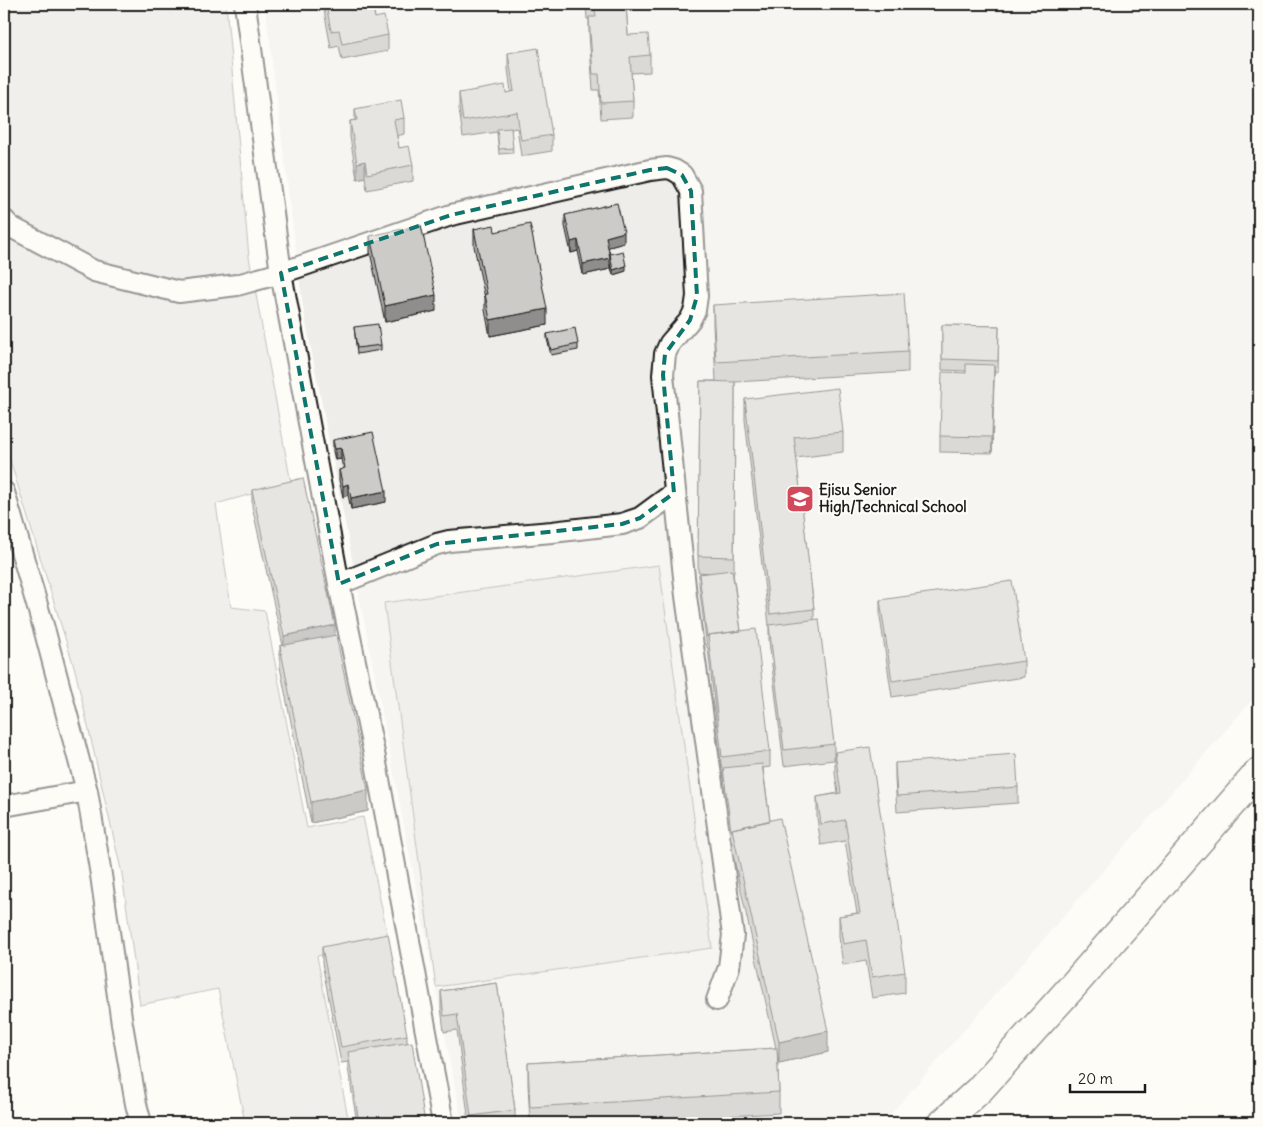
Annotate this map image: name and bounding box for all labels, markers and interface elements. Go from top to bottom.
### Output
place label: Ejisu Senior High/Technical School [819,480,967,517]
school or university icon: Ejisu Senior High/Technical School [785,484,815,514]
scale bar [1070,1062,1146,1094]
text: 20 m [1078,1069,1113,1088]

